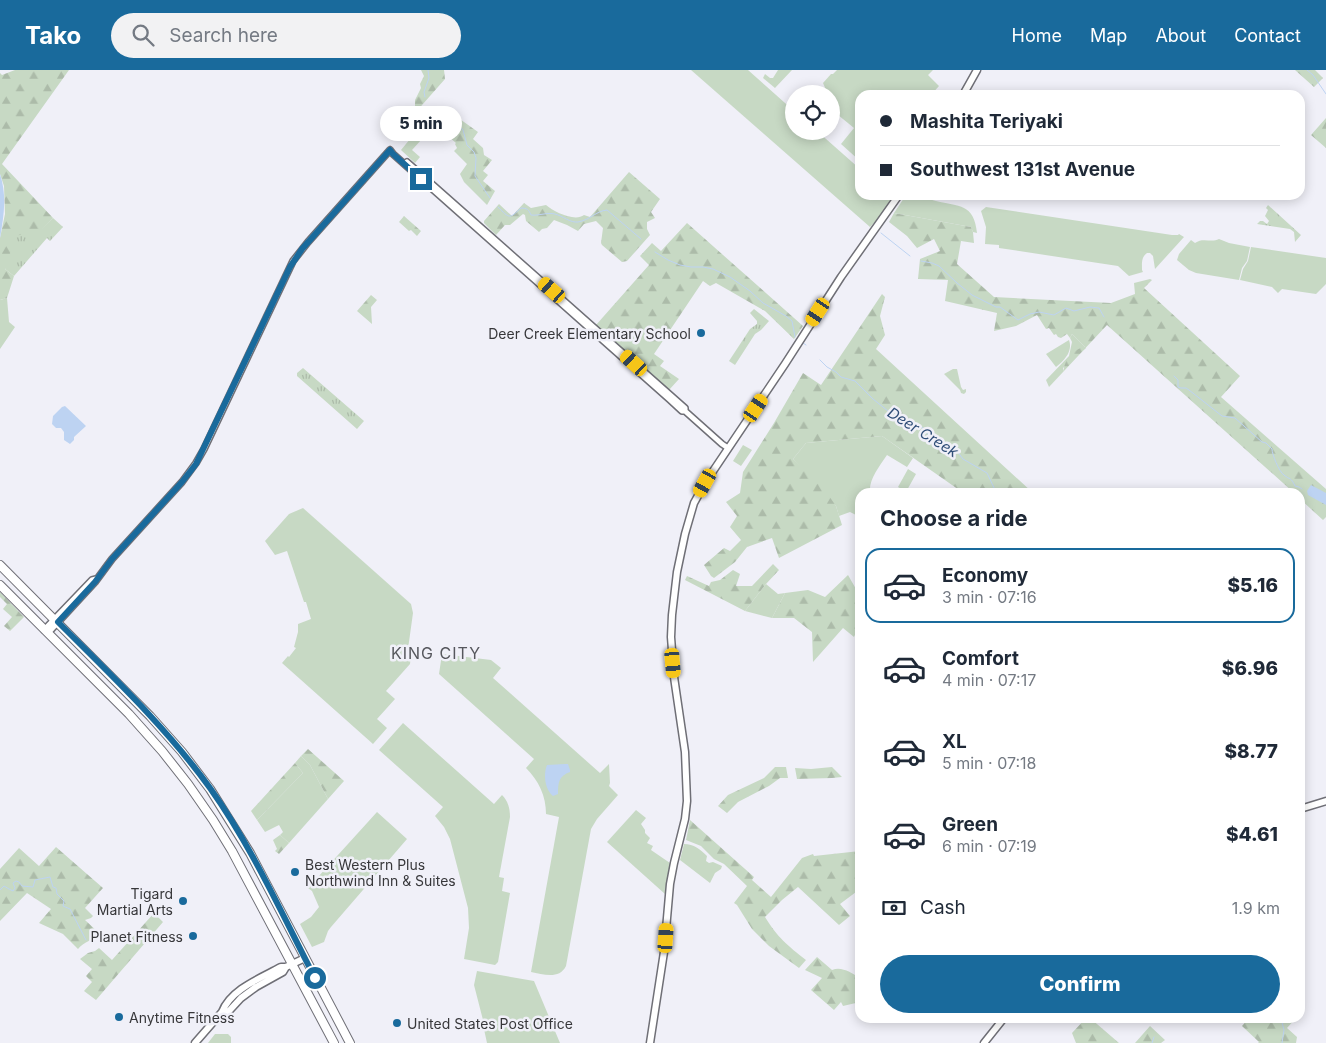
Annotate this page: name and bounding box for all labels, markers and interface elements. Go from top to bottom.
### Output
search box [111,13,461,58]
text: Tako [25,21,81,50]
icon: search [129,21,157,49]
text: Search here [169,24,278,47]
text: Home [1012,25,1062,46]
text: Map [1090,25,1127,46]
text: About [1155,25,1206,46]
text: Contact [1234,25,1301,46]
map controls [785,85,840,140]
button: locate [785,85,840,140]
callout: 5 min [380,106,462,142]
text: Mashita Teriyaki [910,110,1063,133]
text: 5 min [399,113,443,133]
text: Southwest 131st Avenue [910,158,1135,181]
route end [410,168,432,190]
car [535,274,568,306]
car [803,295,832,329]
place label: Deer Creek Elementary School [488,325,691,342]
marker: Deer Creek Elementary School [695,327,707,339]
car [617,347,650,379]
car [741,391,770,425]
water label: Deer Creek [884,403,963,462]
car [691,466,718,500]
text: Choose a ride [880,505,1028,531]
icon: car [882,563,927,608]
text: Economy [942,564,1028,587]
text: $5.16 [1228,574,1278,597]
text: 3 min · 07:16 [942,587,1037,607]
district label: KING CITY [391,643,481,663]
icon: car [882,646,927,691]
car [664,647,681,679]
text: Comfort [942,647,1019,670]
text: $6.96 [1222,657,1278,680]
text: 4 min · 07:17 [942,670,1036,690]
icon: car [882,729,927,774]
text: XL [942,730,967,753]
text: $8.77 [1224,740,1278,763]
text: 5 min · 07:18 [942,753,1037,773]
icon: car [882,812,927,857]
text: Green [942,813,998,836]
text: $4.61 [1226,823,1278,846]
text: 6 min · 07:19 [942,836,1037,856]
place label: Best Western Plus Northwind Inn & Suites [305,856,456,889]
marker: Best Western Plus Northwind Inn & Suites [289,866,301,878]
place label: Tigard Martial Arts [97,885,173,918]
icon: cash [880,894,908,922]
marker: Tigard Martial Arts [177,895,189,907]
text: Cash [920,896,966,919]
text: 1.9 km [1232,898,1280,918]
car [657,923,674,953]
place label: Planet Fitness [90,928,183,945]
marker: Planet Fitness [187,930,199,942]
button: Confirm [880,955,1280,1013]
route start [304,967,326,989]
place label: Anytime Fitness [129,1009,235,1026]
marker: Anytime Fitness [113,1011,125,1023]
place label: United States Post Office [407,1015,573,1032]
marker: United States Post Office [391,1017,403,1029]

